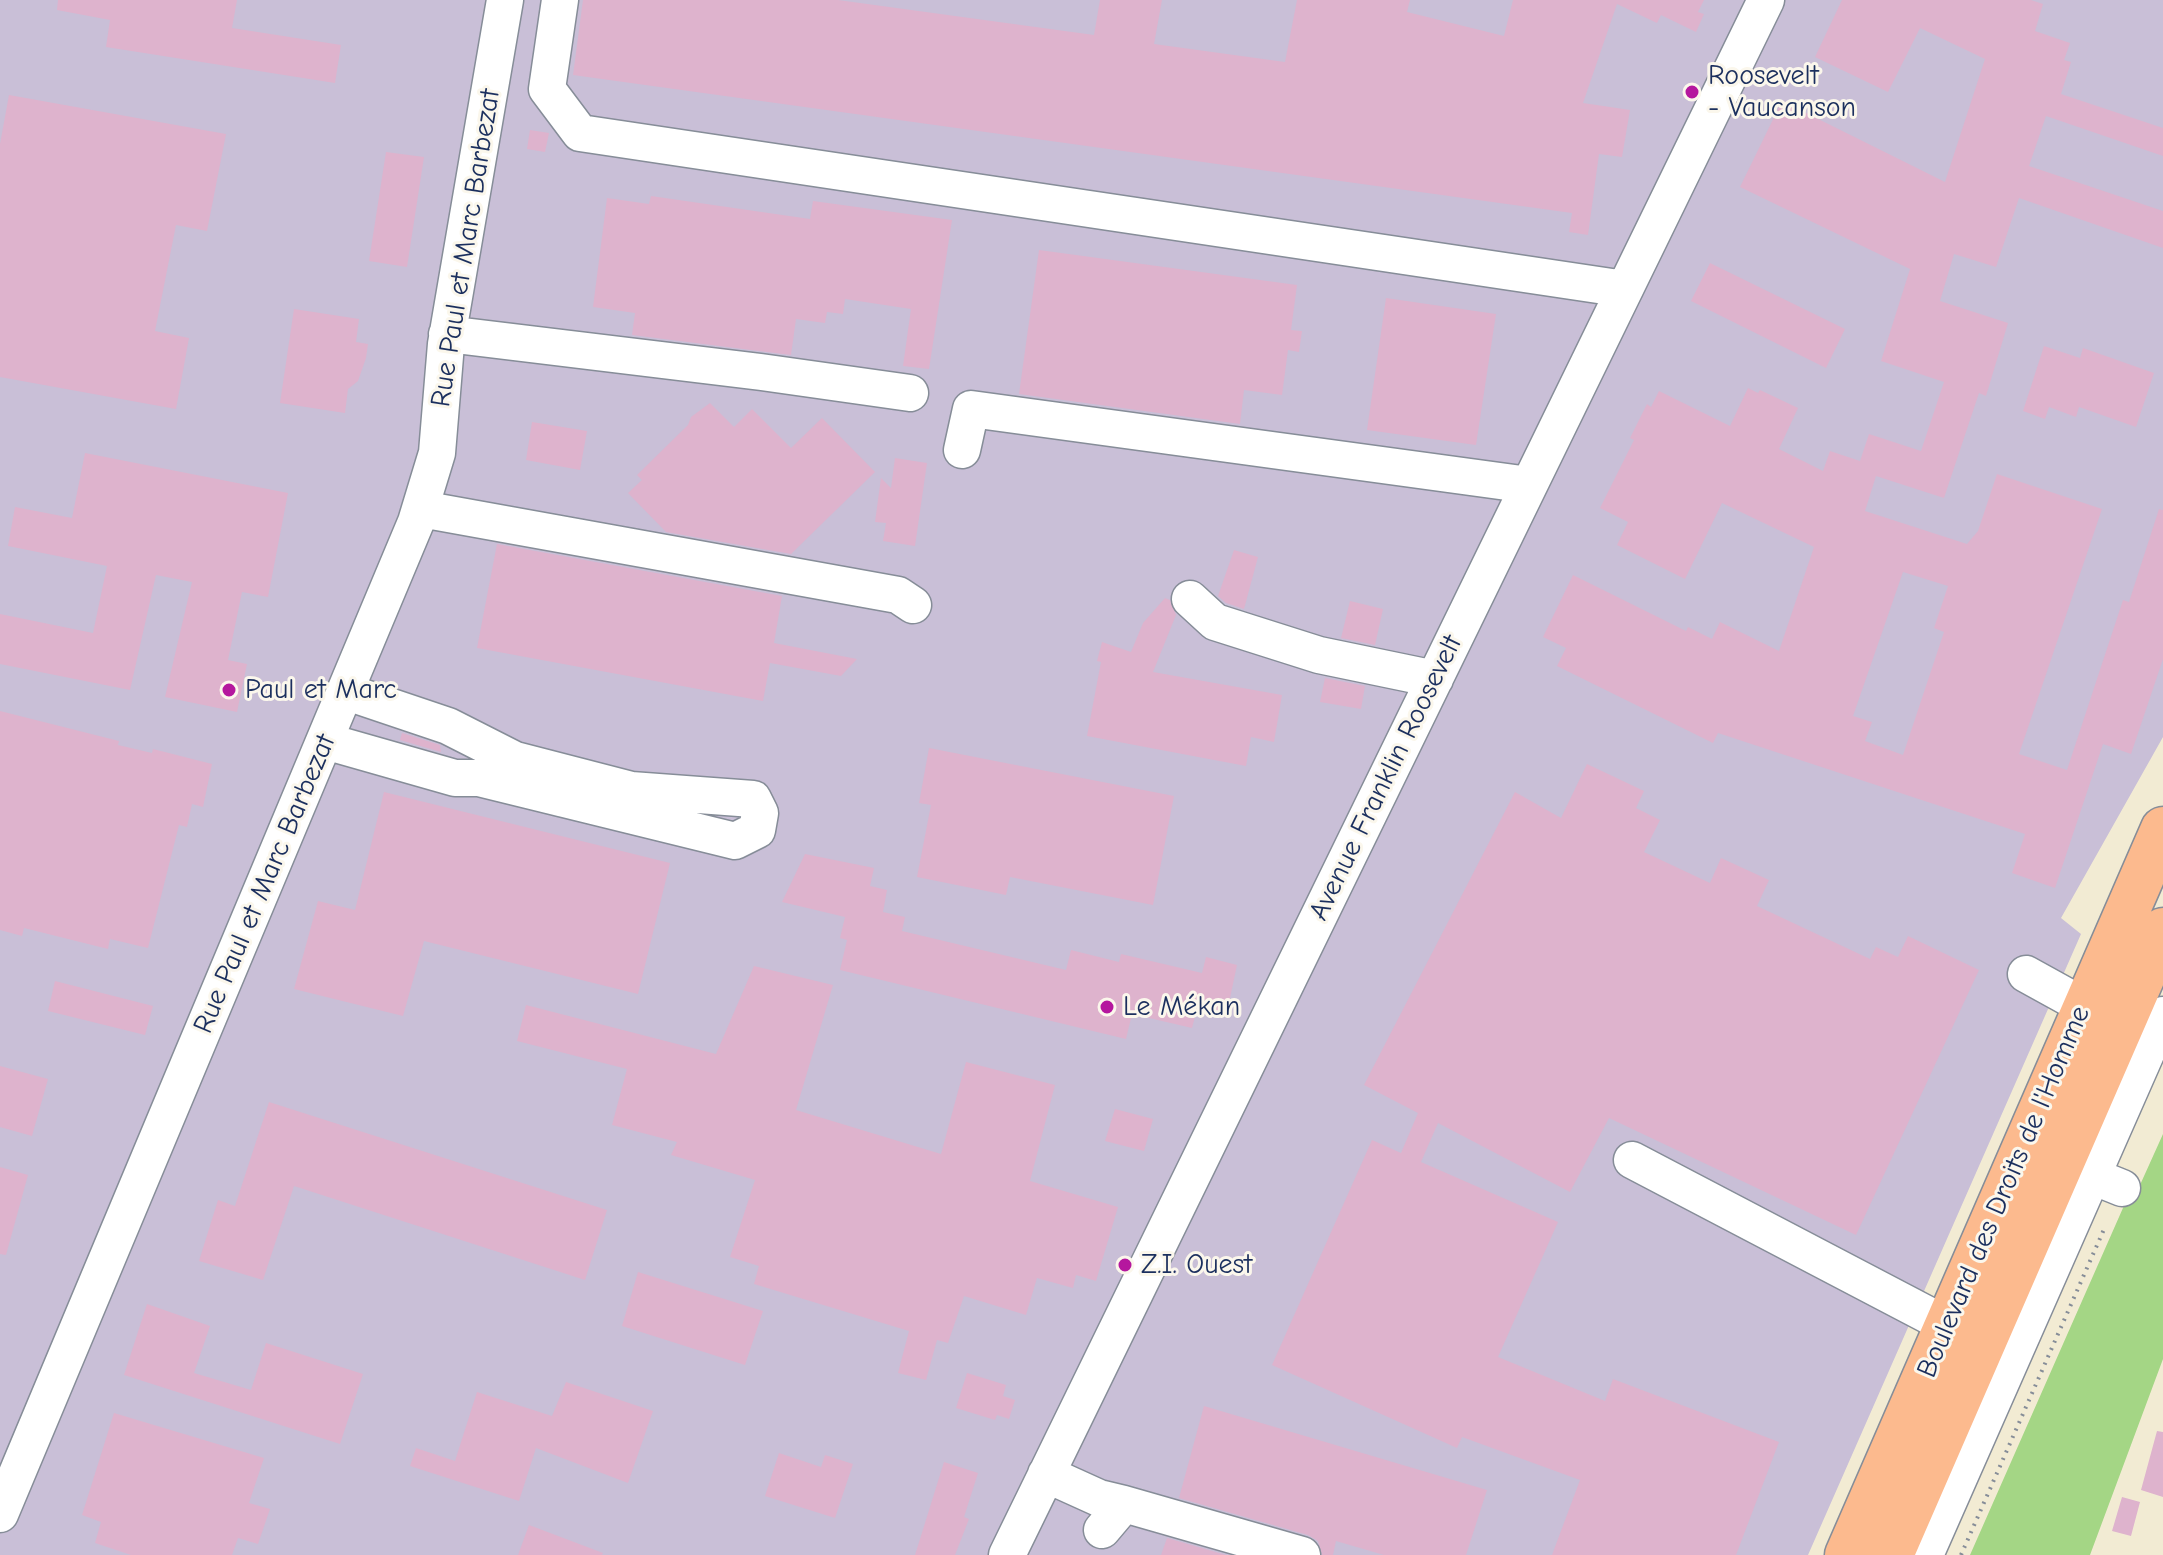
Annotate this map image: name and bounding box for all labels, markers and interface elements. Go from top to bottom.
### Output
place label: Roosevelt - Vaucanson [1708,59,1856,125]
marker: Roosevelt - Vaucanson [1683,83,1701,101]
street label: Rue Paul et Marc Barbezat [424,87,508,409]
street label: Avenue Franklin Roosevelt [1302,630,1470,926]
place label: Paul et Marc [245,673,397,707]
marker: Paul et Marc [220,681,238,699]
street label: Rue Paul et Marc Barbezat [187,729,343,1039]
place label: Le Mékan [1123,990,1240,1024]
marker: Le Mékan [1098,998,1116,1016]
street label: Boulevard des Droits de l'Homme [1910,1001,2098,1383]
place label: Z.I. Ouest [1141,1248,1252,1282]
marker: Z.I. Ouest [1116,1256,1134,1274]

